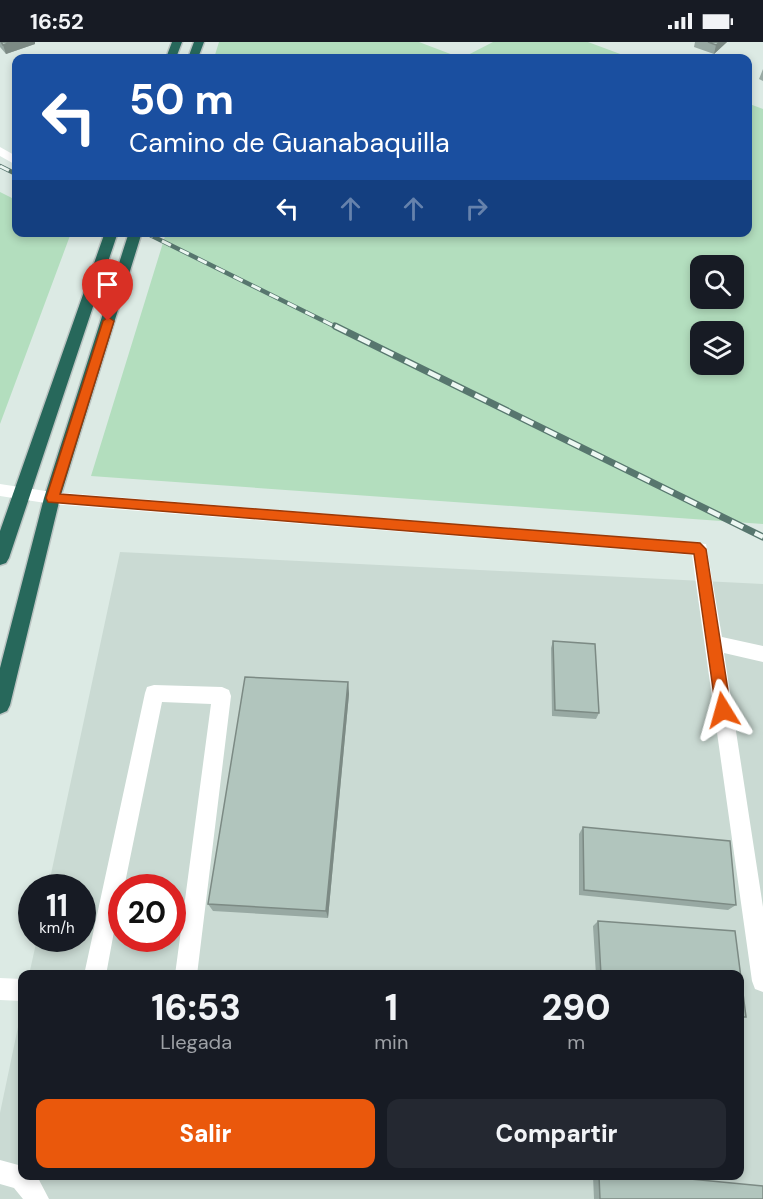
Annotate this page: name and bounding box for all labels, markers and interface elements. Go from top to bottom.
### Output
text: 16:52 [30,7,84,36]
text: 50 m [129,72,234,127]
icon: left [30,78,108,156]
text: Camino de Guanabaquilla [129,125,450,160]
icon: left [271,192,304,225]
icon: ahead [334,192,367,225]
icon: ahead [397,192,430,225]
icon: right [460,192,493,225]
map controls [690,255,744,375]
button: search [690,255,744,309]
pin [82,259,133,321]
icon: arrive [91,268,124,301]
button: layers [690,321,744,375]
position arrow [691,678,755,742]
speed limit sign: 20 [108,874,186,952]
text: 11 [46,886,68,925]
text: km/h [39,918,75,938]
text: 16:53 [151,984,241,1031]
text: 1 [385,984,398,1031]
text: 290 [542,984,611,1031]
text: Llegada [160,1029,232,1055]
text: min [374,1029,408,1055]
text: m [567,1029,585,1055]
button: Salir [36,1099,375,1168]
button: Compartir [387,1099,726,1168]

